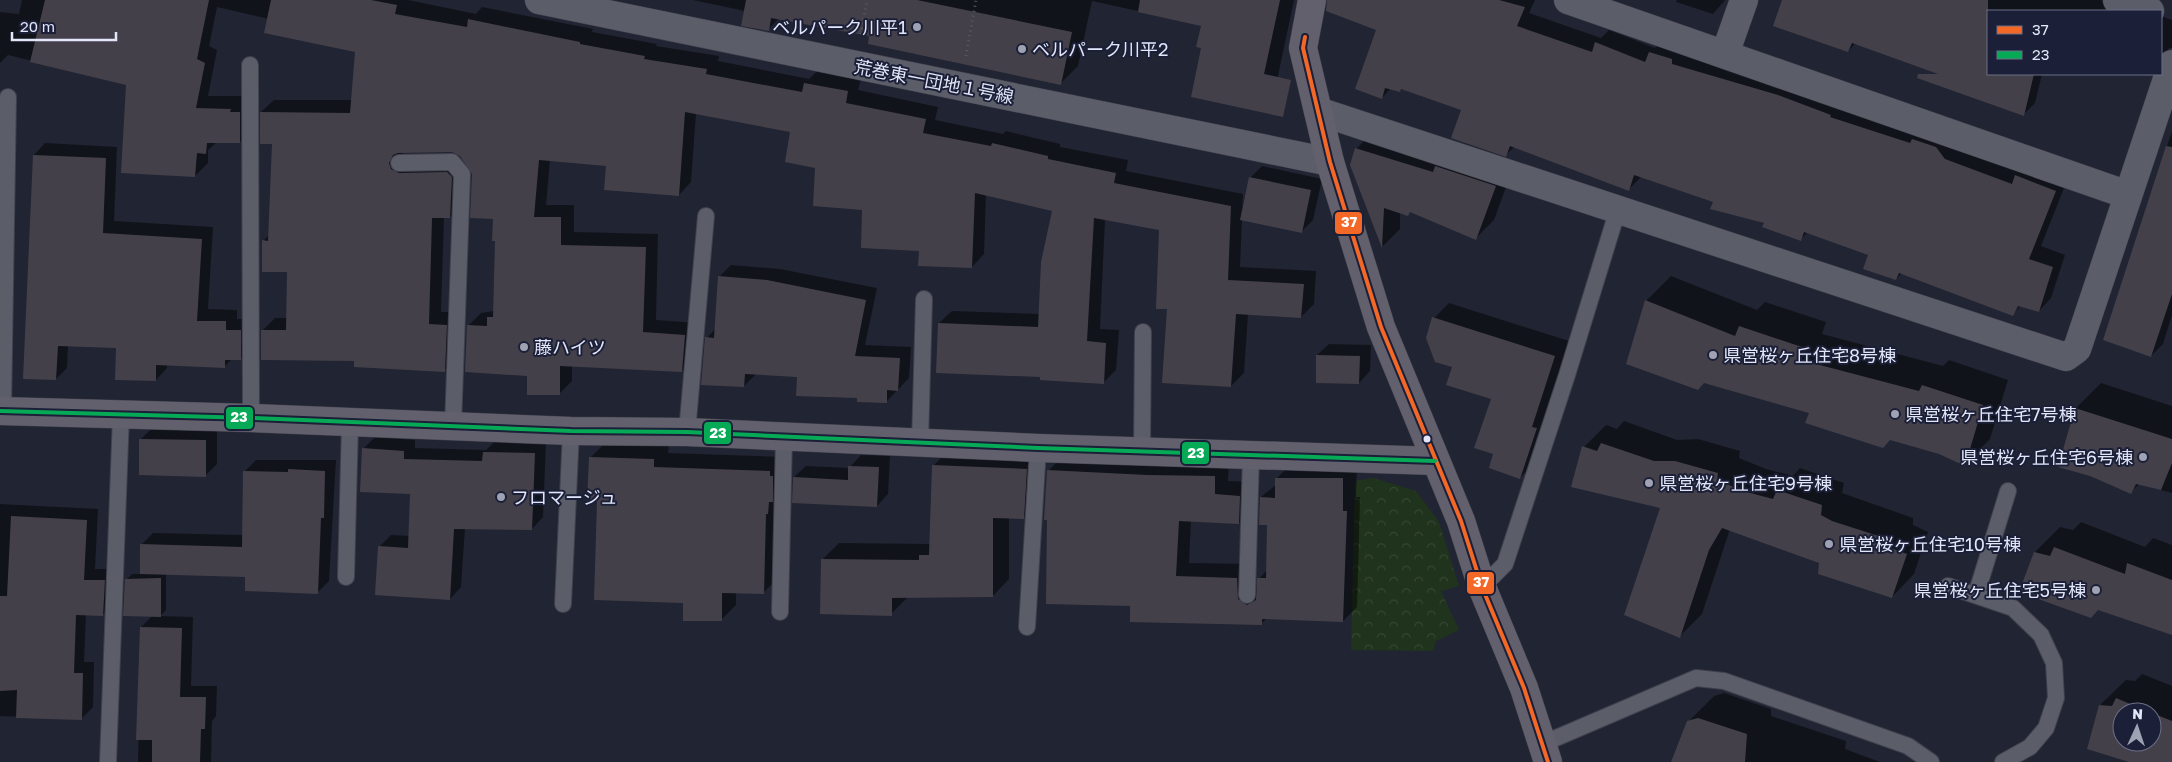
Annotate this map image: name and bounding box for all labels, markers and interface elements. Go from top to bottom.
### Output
scale bar [12,10,116,42]
legend [1987,10,2162,75]
place label: ベルパーク川平1 [772,16,907,38]
text: 20 m [20,17,55,35]
text: 37 [2032,20,2049,38]
marker: ベルパーク川平1 [911,21,923,33]
place label: ベルパーク川平2 [1032,38,1168,60]
marker: ベルパーク川平2 [1016,43,1028,55]
text: 23 [2032,45,2049,63]
street label: 荒巻東一団地１号線 [852,55,1016,107]
line badge: 37 [1334,211,1363,235]
text: 37 [1341,213,1357,230]
place label: 藤ハイツ [534,336,606,358]
marker: 藤ハイツ [518,341,530,353]
place label: 県営桜ヶ丘住宅8号棟 [1723,344,1896,366]
marker: 県営桜ヶ丘住宅8号棟 [1707,349,1719,361]
place label: 県営桜ヶ丘住宅7号棟 [1905,403,2077,425]
line badge: 23 [225,406,254,430]
text: 23 [230,408,248,425]
marker: 県営桜ヶ丘住宅7号棟 [1889,408,1901,420]
line badge: 23 [703,421,732,445]
text: 23 [709,424,727,441]
unlabelled marker [1422,434,1432,444]
line badge: 23 [1181,441,1210,465]
text: 23 [1187,444,1205,461]
place label: 県営桜ヶ丘住宅6号棟 [1960,446,2133,468]
marker: 県営桜ヶ丘住宅6号棟 [2137,451,2149,463]
place label: 県営桜ヶ丘住宅9号棟 [1659,472,1832,494]
marker: 県営桜ヶ丘住宅9号棟 [1643,477,1655,489]
place label: フロマージュ [511,486,617,508]
marker: フロマージュ [495,491,507,503]
place label: 県営桜ヶ丘住宅10号棟 [1839,533,2021,555]
marker: 県営桜ヶ丘住宅10号棟 [1823,538,1835,550]
line badge: 37 [1466,571,1495,595]
text: 37 [1473,573,1489,590]
place label: 県営桜ヶ丘住宅5号棟 [1914,579,2086,601]
marker: 県営桜ヶ丘住宅5号棟 [2090,584,2102,596]
north arrow [2112,702,2162,752]
text: N [2132,705,2143,722]

